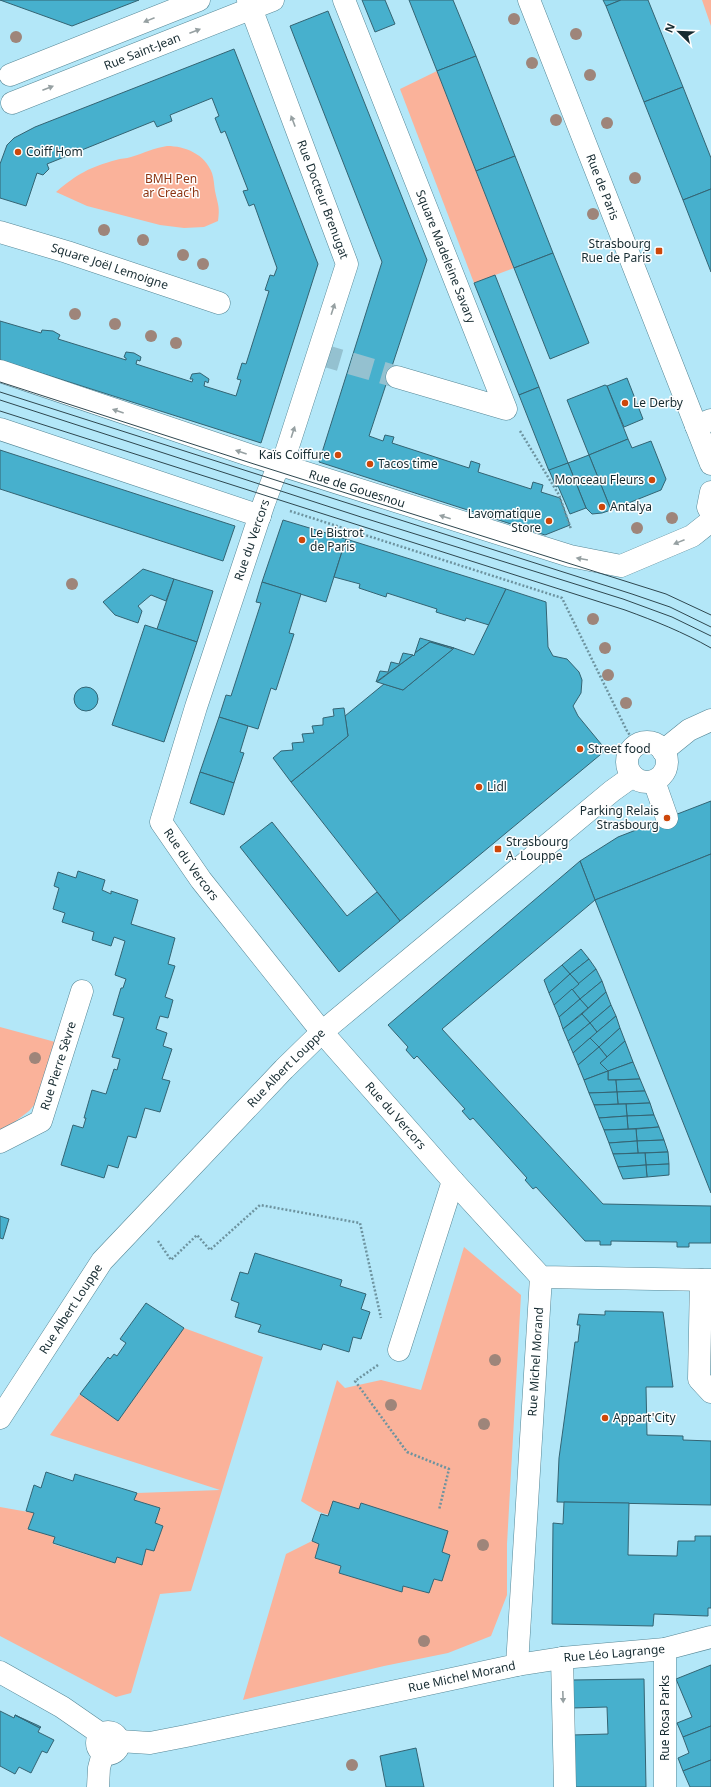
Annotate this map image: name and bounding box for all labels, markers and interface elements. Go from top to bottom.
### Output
north arrow [659,12,699,52]
one-way arrow [143,17,155,23]
text: N [661,21,678,35]
one-way arrow [189,27,201,33]
street label: Rue Saint-Jean [101,28,183,74]
one-way arrow [42,85,54,91]
one-way arrow [290,114,296,126]
street label: Rue Docteur Brenugat [293,137,354,262]
place label: Coiff Hom [26,143,83,160]
marker: Coiff Hom [13,147,23,157]
street label: Rue de Paris [582,151,624,223]
park label: BMH Pen ar Creac'h [143,170,199,201]
street label: Square Madeleine Savary [412,187,481,326]
place label: Strasbourg Rue de Paris [581,235,651,266]
street label: Square Joël Lemoigne [49,239,171,293]
marker: Strasbourg Rue de Paris [654,246,664,256]
one-way arrow [330,302,336,314]
place label: Le Derby [633,394,684,411]
marker: Le Derby [620,398,630,408]
one-way arrow [111,407,123,413]
one-way arrow [290,426,296,438]
place label: Kaïs Coiffure [259,446,330,463]
one-way arrow [234,449,246,455]
marker: Kaïs Coiffure [333,450,343,460]
place label: Tacos time [378,455,438,472]
marker: Tacos time [365,459,375,469]
street label: Rue de Gouesnou [307,465,407,512]
place label: Monceau Fleurs [554,471,644,488]
marker: Monceau Fleurs [647,475,657,485]
street label: Rue du Vercors [230,497,273,583]
place label: Antalya [610,498,652,515]
marker: Antalya [597,502,607,512]
place label: Lavomatique Store [468,505,541,536]
one-way arrow [438,514,450,520]
marker: Lavomatique Store [544,516,554,526]
place label: Le Bistrot de Paris [310,524,364,555]
marker: Le Bistrot de Paris [297,535,307,545]
one-way arrow [673,539,684,545]
one-way arrow [576,555,588,561]
place label: Street food [588,740,651,757]
marker: Street food [575,744,585,754]
place label: Lidl [487,778,507,795]
marker: Lidl [474,782,484,792]
place label: Parking Relais Strasbourg [580,802,659,833]
marker: Parking Relais Strasbourg [662,813,672,823]
street label: Rue du Vercors [160,825,223,904]
place label: Strasbourg A. Louppe [506,833,568,864]
marker: Strasbourg A. Louppe [493,844,503,854]
street label: Rue Pierre Sèvre [36,1019,80,1112]
street label: Rue Albert Louppe [243,1024,329,1111]
street label: Rue du Vercors [362,1078,431,1153]
street label: Rue Albert Louppe [35,1260,106,1357]
street label: Rue Michel Morand [523,1307,547,1417]
place label: Appart'City [613,1409,676,1426]
marker: Appart'City [600,1413,610,1423]
street label: Rue Léo Lagrange [563,1640,666,1666]
street label: Rue Michel Morand [407,1657,517,1696]
street label: Rue Rosa Parks [656,1675,673,1761]
one-way arrow [560,1691,566,1704]

